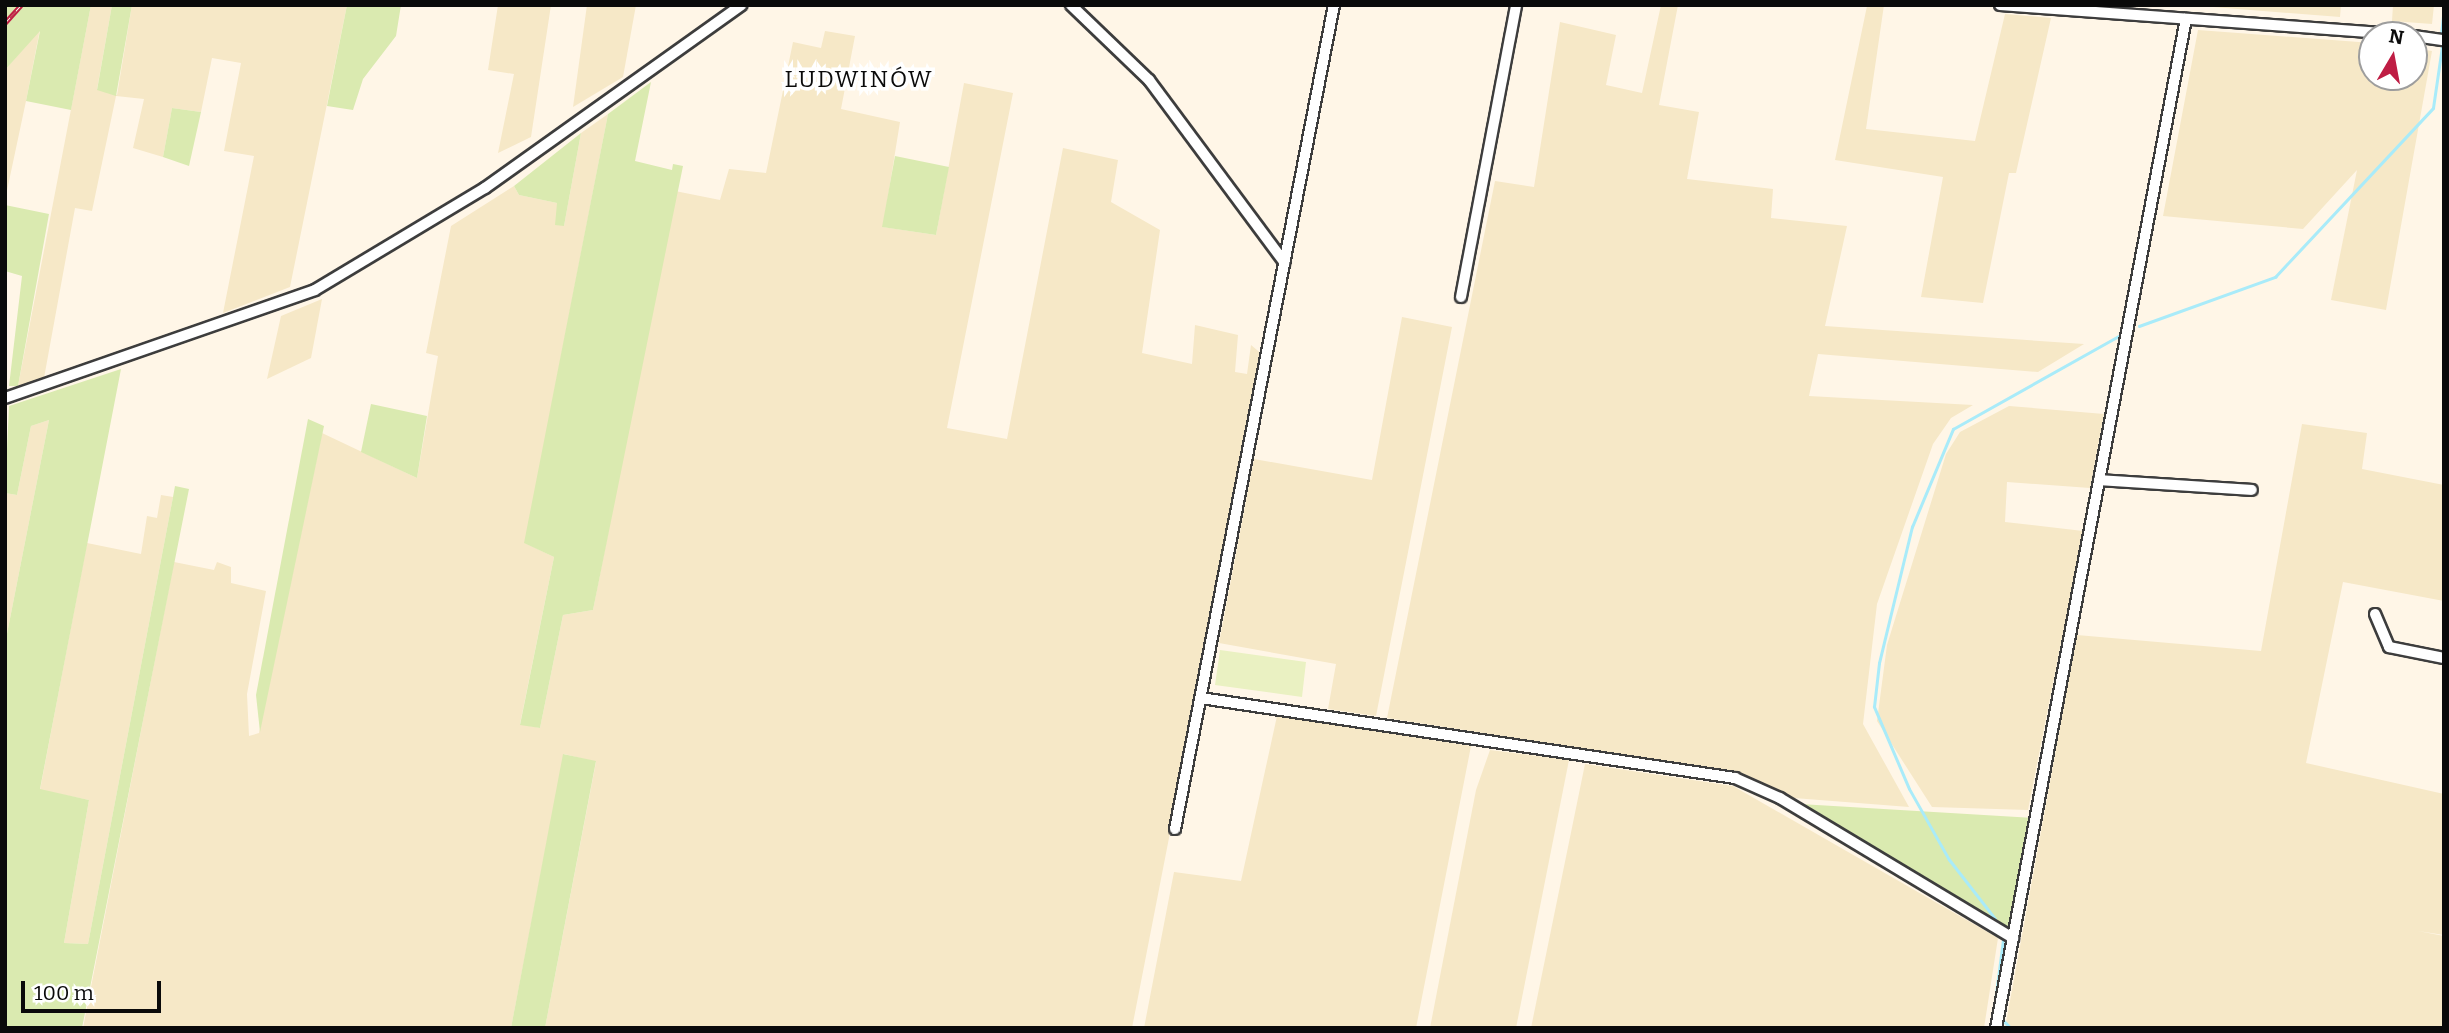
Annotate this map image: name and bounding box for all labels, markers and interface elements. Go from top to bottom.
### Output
north arrow [2358,21,2428,91]
text: N [2387,24,2406,49]
district label: LUDWINÓW [785,65,933,93]
scale bar [24,967,164,1011]
text: 100 m [34,980,94,1006]

